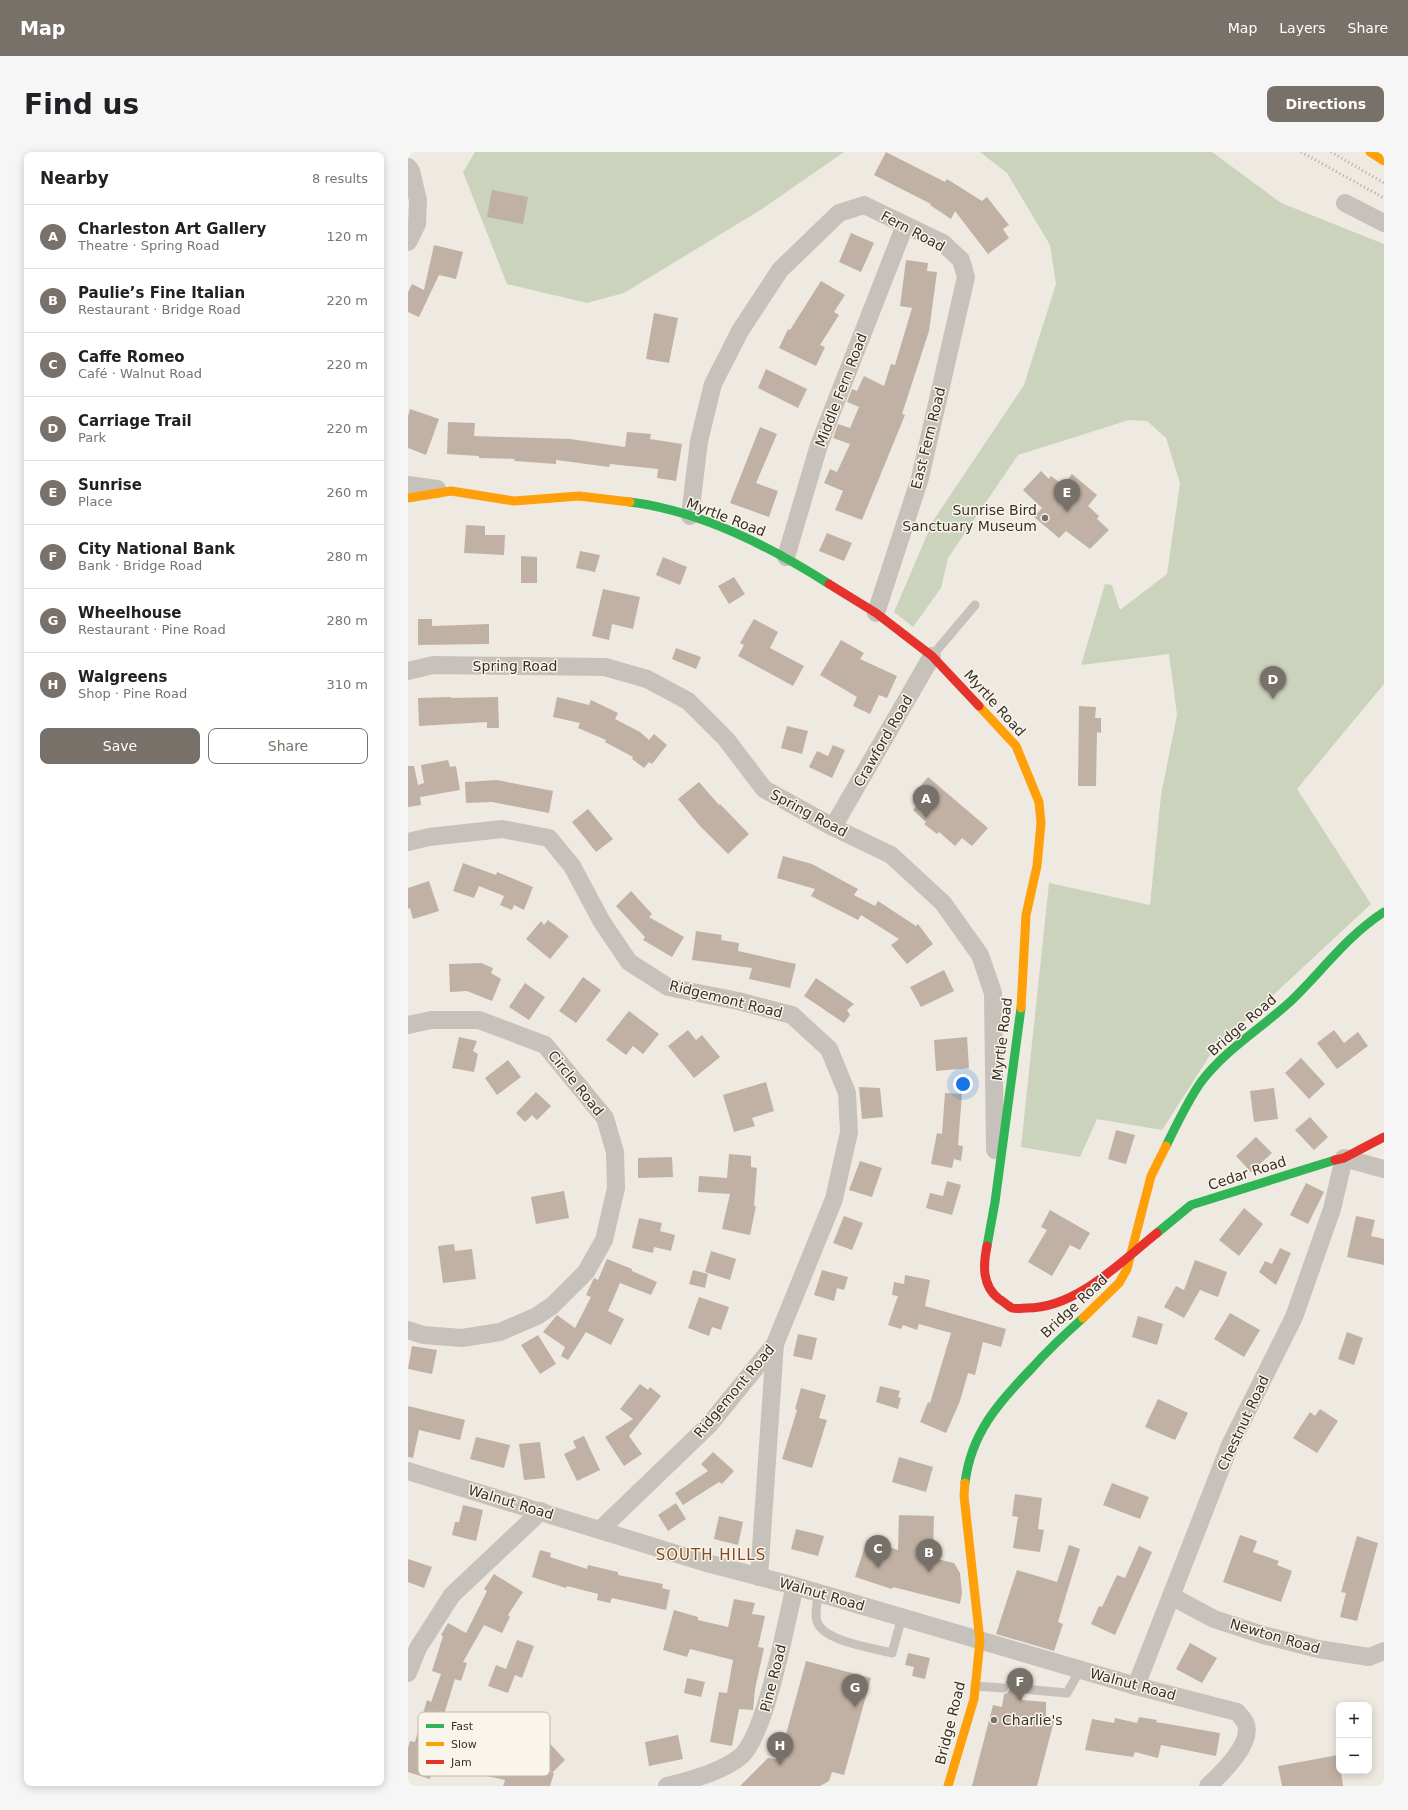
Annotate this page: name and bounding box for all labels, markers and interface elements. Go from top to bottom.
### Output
text: Map [20,17,65,39]
text: Map [1228,20,1257,36]
text: Layers [1279,20,1326,36]
text: Share [1348,20,1388,36]
button: Directions [1267,86,1384,122]
text: Find us [24,88,139,121]
text: Nearby [40,168,109,188]
text: 8 results [312,171,368,186]
street label: Fern Road [878,208,948,254]
text: Charleston Art Gallery [78,220,266,238]
text: A [48,229,58,244]
text: 120 m [326,229,368,244]
text: Theatre · Spring Road [78,238,219,253]
text: Paulie’s Fine Italian [78,284,245,302]
text: B [48,293,58,308]
text: 220 m [326,293,368,308]
text: Restaurant · Bridge Road [78,302,241,317]
street label: Middle Fern Road [812,331,870,449]
text: Caffe Romeo [78,348,185,366]
text: C [48,357,58,372]
text: 220 m [326,357,368,372]
text: Café · Walnut Road [78,366,202,381]
street label: East Fern Road [908,385,948,491]
text: Carriage Trail [78,412,192,430]
text: D [48,421,58,436]
text: 220 m [326,421,368,436]
text: Park [78,430,106,445]
text: Sunrise [78,476,142,494]
pin: E [1054,479,1080,512]
text: E [49,485,57,500]
text: 260 m [326,485,368,500]
text: Place [78,494,113,509]
street label: Myrtle Road [684,495,768,539]
place label: Sunrise Bird Sanctuary Museum [902,502,1037,534]
marker: Sunrise Bird Sanctuary Museum [1040,513,1050,523]
text: City National Bank [78,540,235,558]
text: F [49,549,57,564]
text: 280 m [326,549,368,564]
text: Bank · Bridge Road [78,558,202,573]
text: Wheelhouse [78,604,181,622]
text: G [48,613,58,628]
text: 280 m [326,613,368,628]
text: Restaurant · Pine Road [78,622,226,637]
street label: Spring Road [473,658,557,674]
pin: D [1260,666,1286,699]
street label: Myrtle Road [961,667,1029,739]
text: Walgreens [78,668,167,686]
text: H [48,677,58,692]
text: 310 m [326,677,368,692]
text: Shop · Pine Road [78,686,187,701]
street label: Crawford Road [850,692,916,790]
button: Save [40,728,200,764]
button: Share [208,728,368,764]
pin: A [913,785,939,818]
street label: Spring Road [768,786,850,840]
street label: Ridgemont Road [668,977,784,1021]
street label: Bridge Road [1205,991,1279,1059]
street label: Myrtle Road [989,996,1015,1082]
street label: Circle Road [545,1047,607,1119]
your location [953,1074,973,1094]
street label: Cedar Road [1206,1153,1288,1193]
street label: Bridge Road [1037,1271,1111,1341]
street label: Ridgemont Road [691,1341,777,1441]
street label: Chestnut Road [1214,1373,1272,1473]
street label: Walnut Road [466,1481,556,1523]
pin: C [865,1535,891,1568]
pin: B [916,1539,942,1572]
district label: SOUTH HILLS [656,1546,766,1564]
street label: Walnut Road [777,1574,867,1614]
street label: Newton Road [1228,1615,1322,1657]
street label: Pine Road [757,1643,789,1713]
street label: Walnut Road [1088,1665,1178,1703]
pin: F [1007,1668,1033,1701]
pin: G [842,1674,868,1707]
street label: Bridge Road [932,1680,968,1766]
map controls [1336,1702,1372,1774]
button: + [1336,1702,1372,1738]
legend [418,1712,550,1776]
place label: Charlie's [1002,1712,1063,1728]
marker: Charlie's [989,1715,999,1725]
text: Fast [451,1720,474,1733]
pin: H [767,1732,793,1765]
text: Slow [451,1738,477,1751]
button: − [1336,1738,1372,1774]
text: Jam [450,1756,472,1769]

